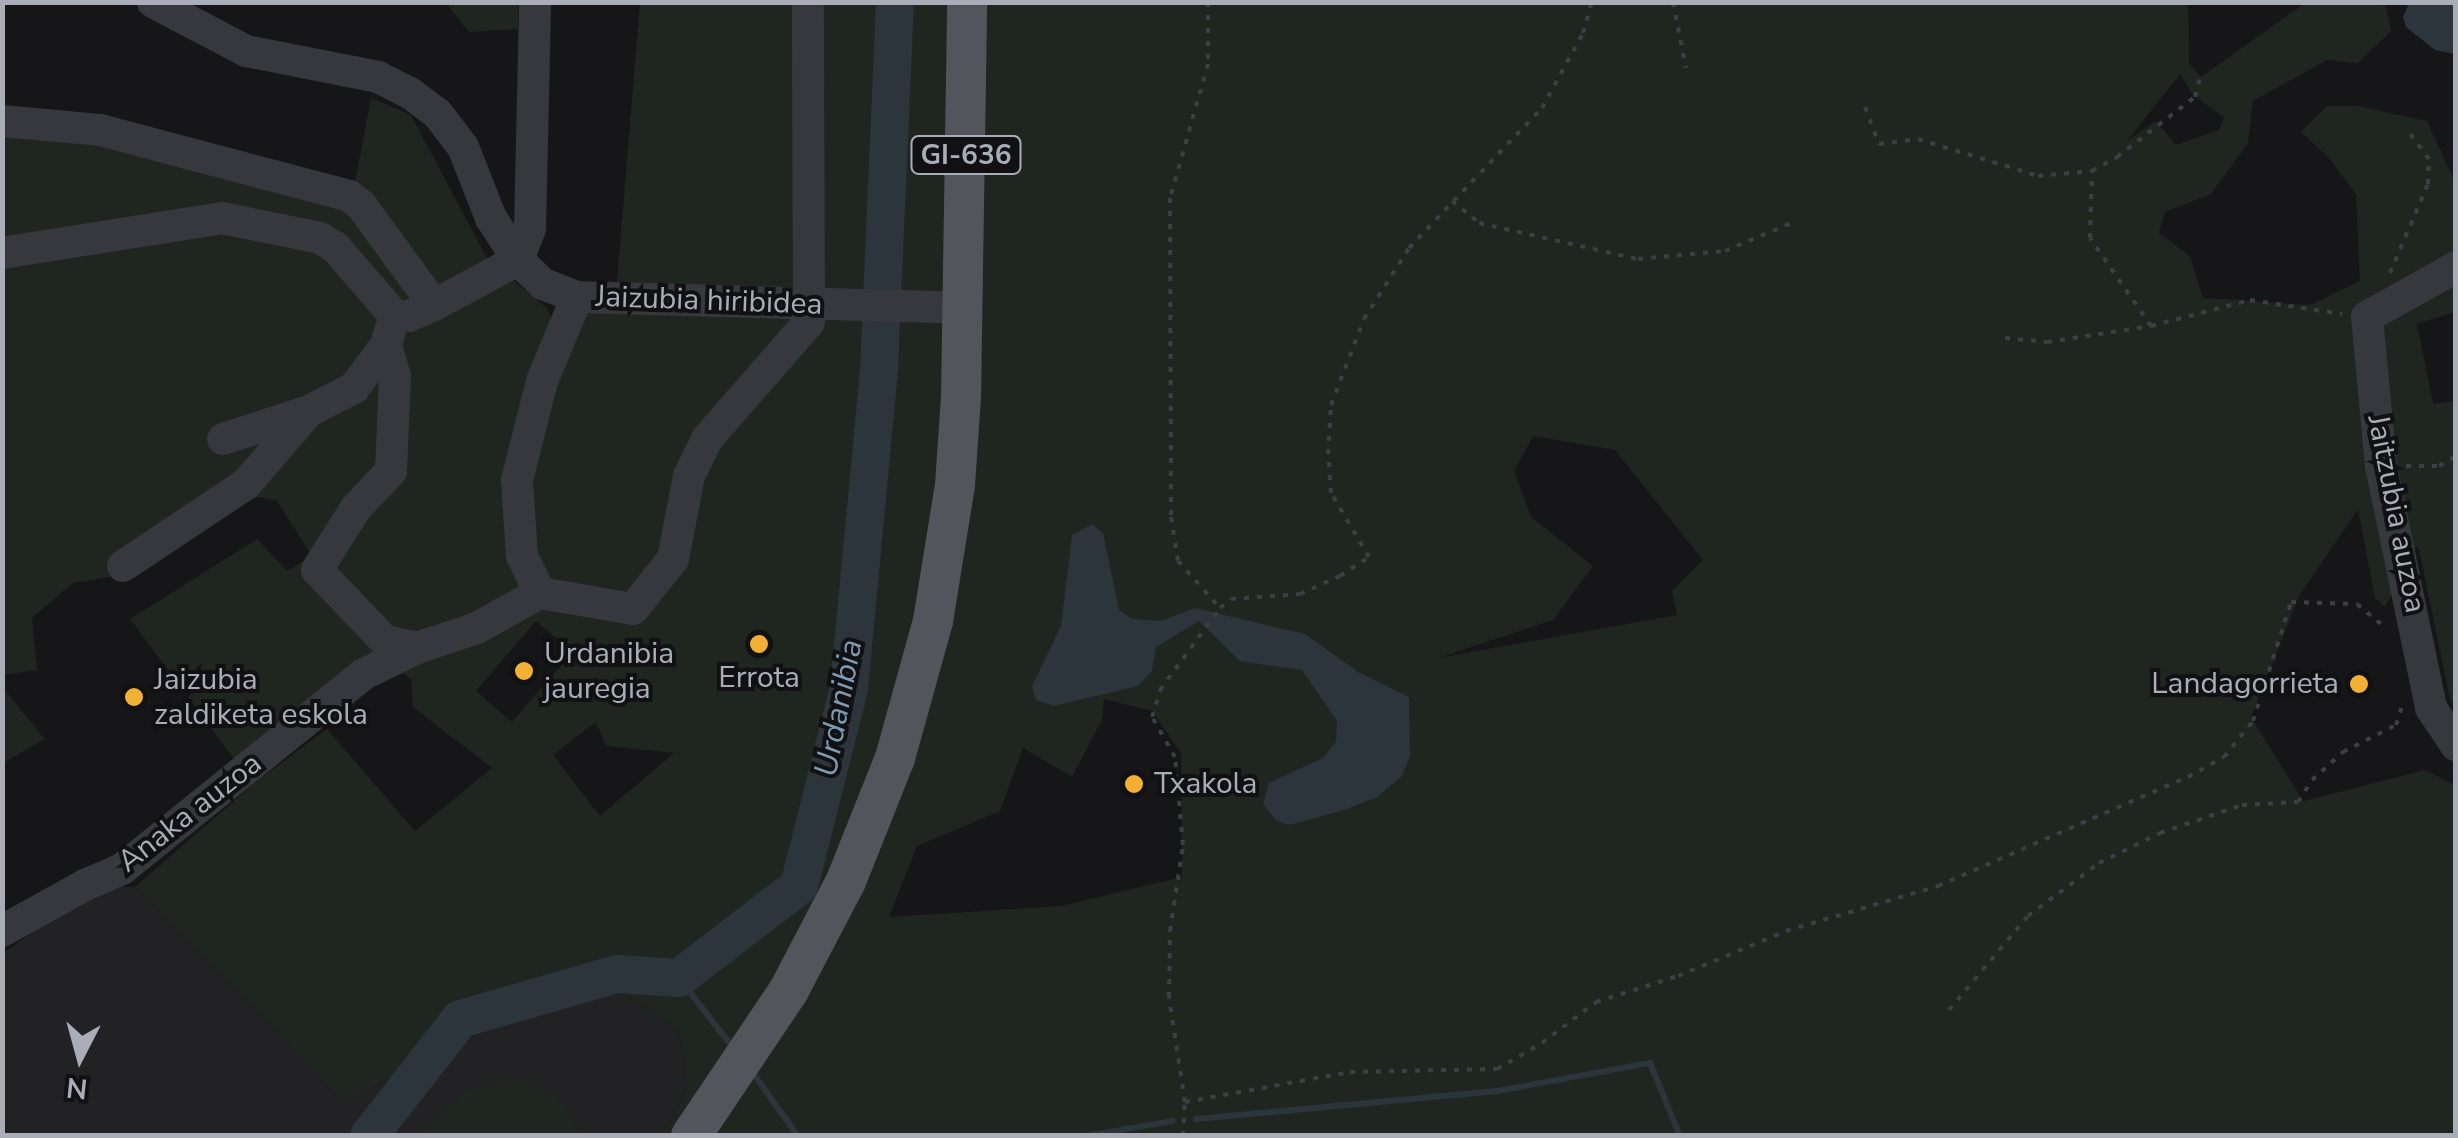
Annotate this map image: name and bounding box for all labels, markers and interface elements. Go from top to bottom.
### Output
road number: GI-636 [908,132,1024,178]
street label: Jaizubia hiribidea [595,279,823,323]
street label: Jaitzubia auzoa [2359,412,2433,616]
marker: Errota [748,633,770,655]
place label: Urdanibia jauregia [544,636,674,706]
water label: Urdanibia [807,636,871,780]
marker: Urdanibia jauregia [513,660,535,682]
place label: Errota [718,660,800,696]
place label: Jaizubia zaldiketa eskola [154,662,368,732]
place label: Landagorrieta [2151,666,2339,702]
marker: Landagorrieta [2348,673,2370,695]
marker: Jaizubia zaldiketa eskola [123,686,145,708]
street label: Anaka auzoa [111,746,269,880]
place label: Txakola [1154,766,1257,802]
marker: Txakola [1123,773,1145,795]
north arrow [30,1008,130,1108]
text: N [64,1068,89,1108]

